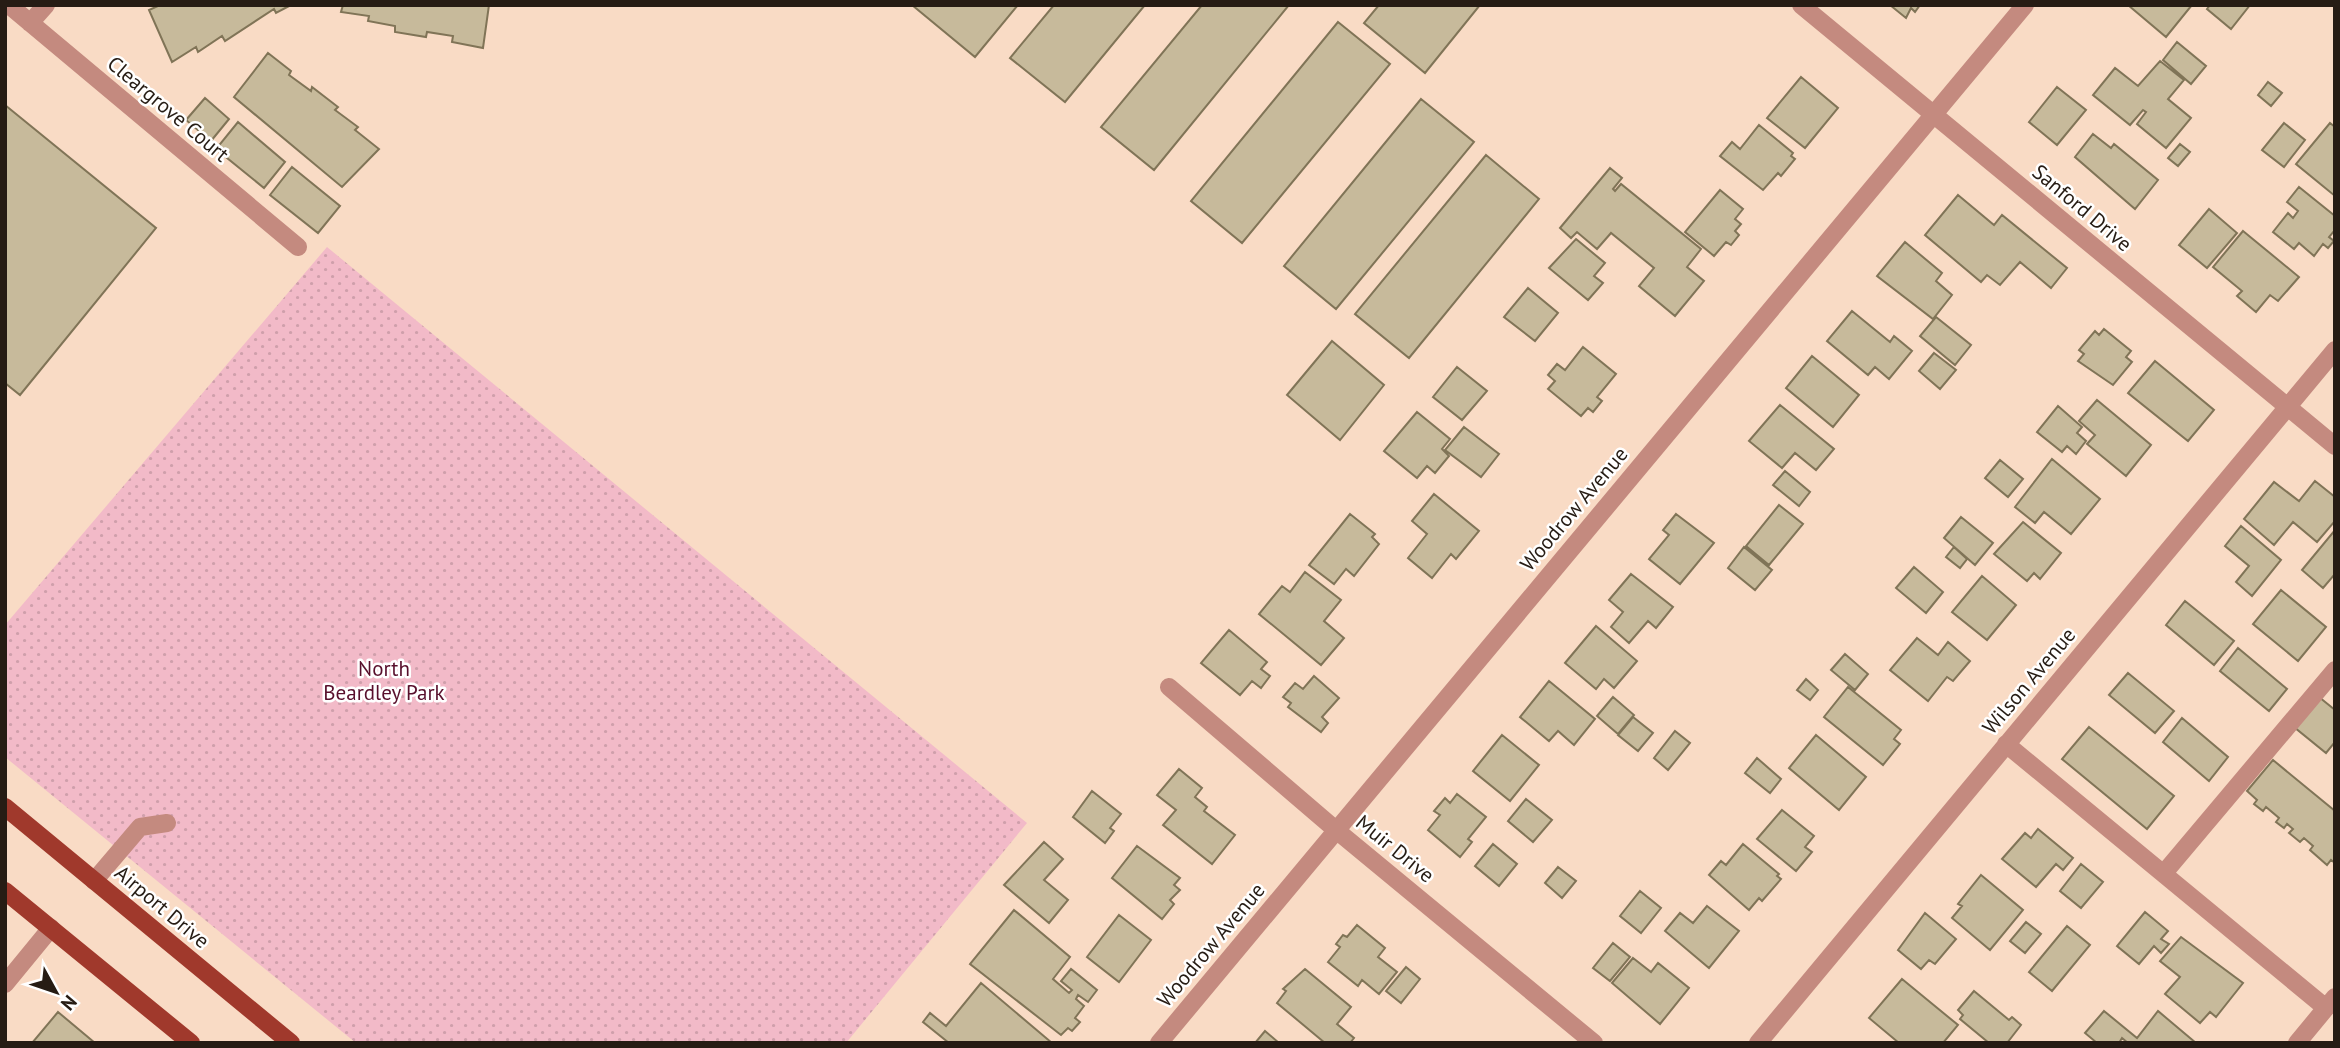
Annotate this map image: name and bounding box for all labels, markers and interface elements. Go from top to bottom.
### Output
street label: Cleargrove Court [102,50,235,167]
street label: Sanford Drive [2027,158,2138,257]
street label: Woodrow Avenue [1514,441,1633,576]
street label: Wilson Avenue [1976,622,2081,740]
park label: North Beardley Park [323,655,445,706]
street label: Muir Drive [1351,809,1440,888]
street label: Airport Drive [110,859,215,954]
street label: Woodrow Avenue [1151,877,1270,1012]
north arrow [21,957,91,1027]
text: N [56,990,82,1015]

